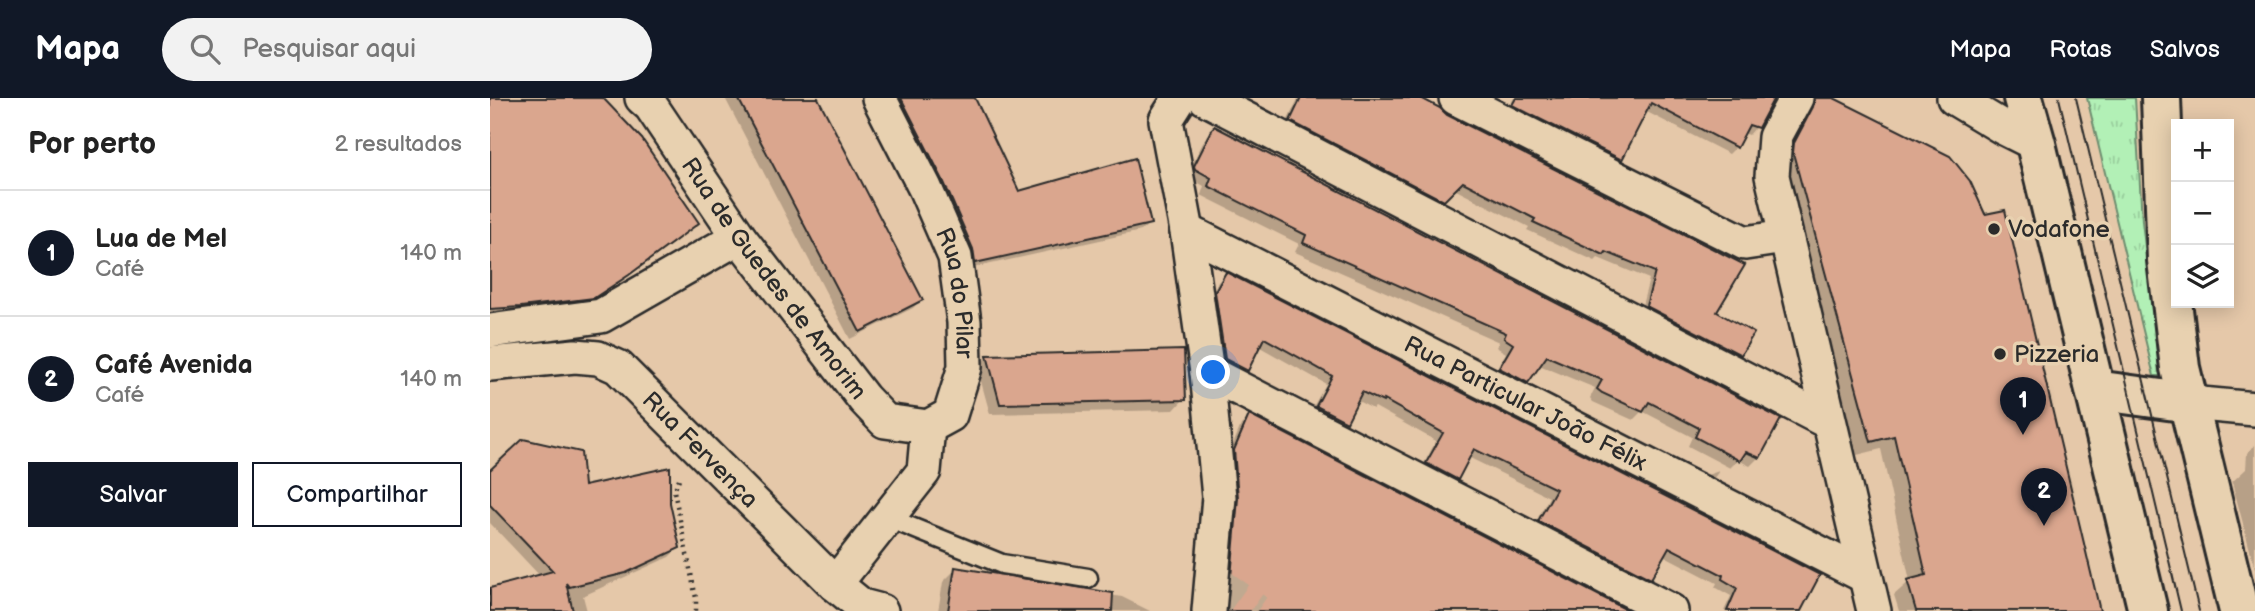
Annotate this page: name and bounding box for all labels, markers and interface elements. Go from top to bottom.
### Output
search box [162,18,652,81]
text: Mapa [35,29,120,69]
icon: search [186,30,224,68]
text: Pesquisar aqui [242,34,416,65]
text: Mapa [1949,35,2011,64]
text: Rotas [2049,35,2112,64]
text: Salvos [2150,35,2220,64]
map controls [2171,119,2234,308]
button: + [2171,119,2234,182]
text: Por perto [28,126,156,162]
text: 2 resultados [334,130,462,158]
street label: Rua de Guedes de Amorim [675,152,873,405]
button: − [2171,182,2234,245]
place label: Vodafone [2008,215,2110,244]
marker: Vodafone [1986,221,2002,237]
street label: Rua do Pilar [929,223,979,359]
text: Lua de Mel [95,224,227,255]
text: 1 [46,239,56,267]
text: 140 m [400,239,462,267]
button: layers [2171,245,2234,308]
text: Café [95,255,144,283]
street label: Rua Particular João Félix [1399,329,1652,477]
place label: Pizzeria [2014,340,2099,369]
marker: Pizzeria [1992,346,2008,362]
text: Café Avenida [95,350,253,381]
your location [1196,355,1230,389]
text: 2 [44,365,58,393]
text: 140 m [400,365,462,393]
pin: 1 [2000,377,2046,435]
text: Café [95,381,144,409]
street label: Rua Fervença [636,385,765,514]
button: Salvar [28,462,238,527]
button: Compartilhar [252,462,462,527]
pin: 2 [2021,468,2067,526]

